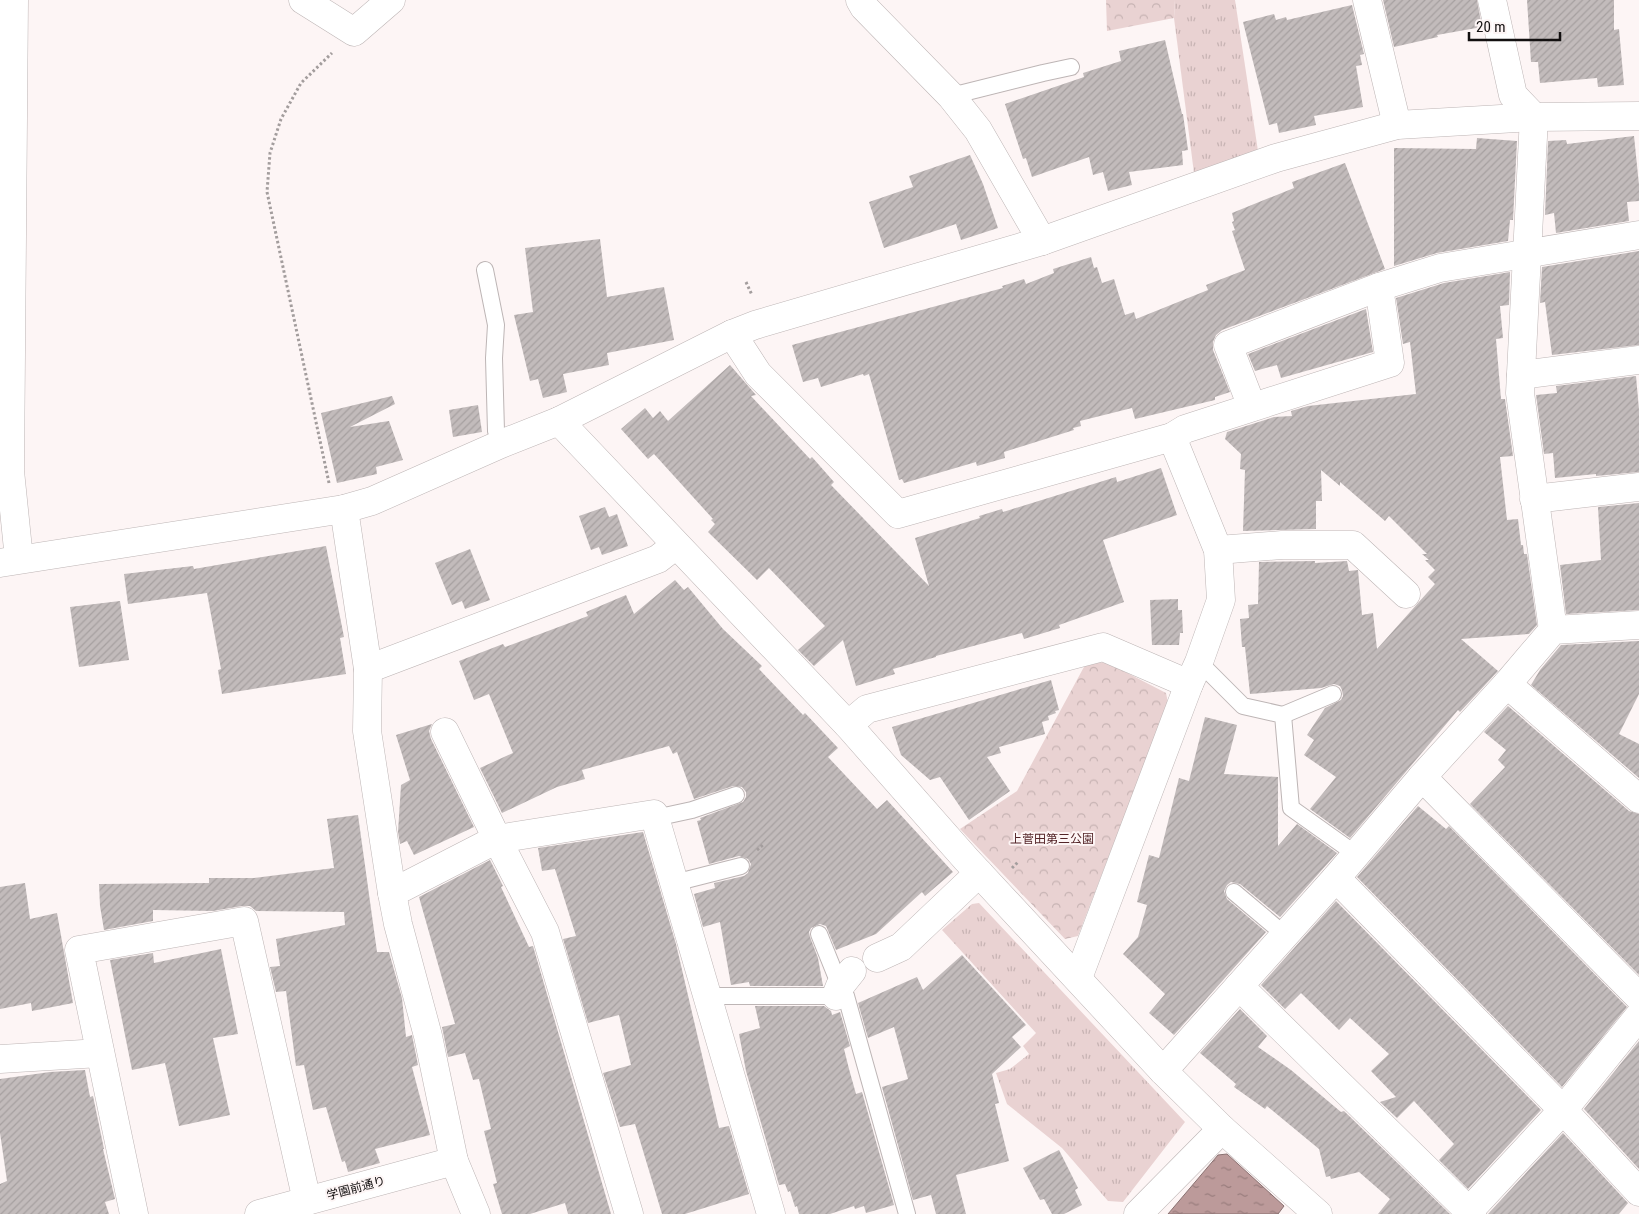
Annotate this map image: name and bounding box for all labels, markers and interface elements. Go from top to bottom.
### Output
scale bar [1469,10,1560,42]
text: 20 m [1476,18,1506,36]
park label: 上菅田第三公園 [1010,832,1094,846]
street label: 学園前通り [325,1173,387,1203]

